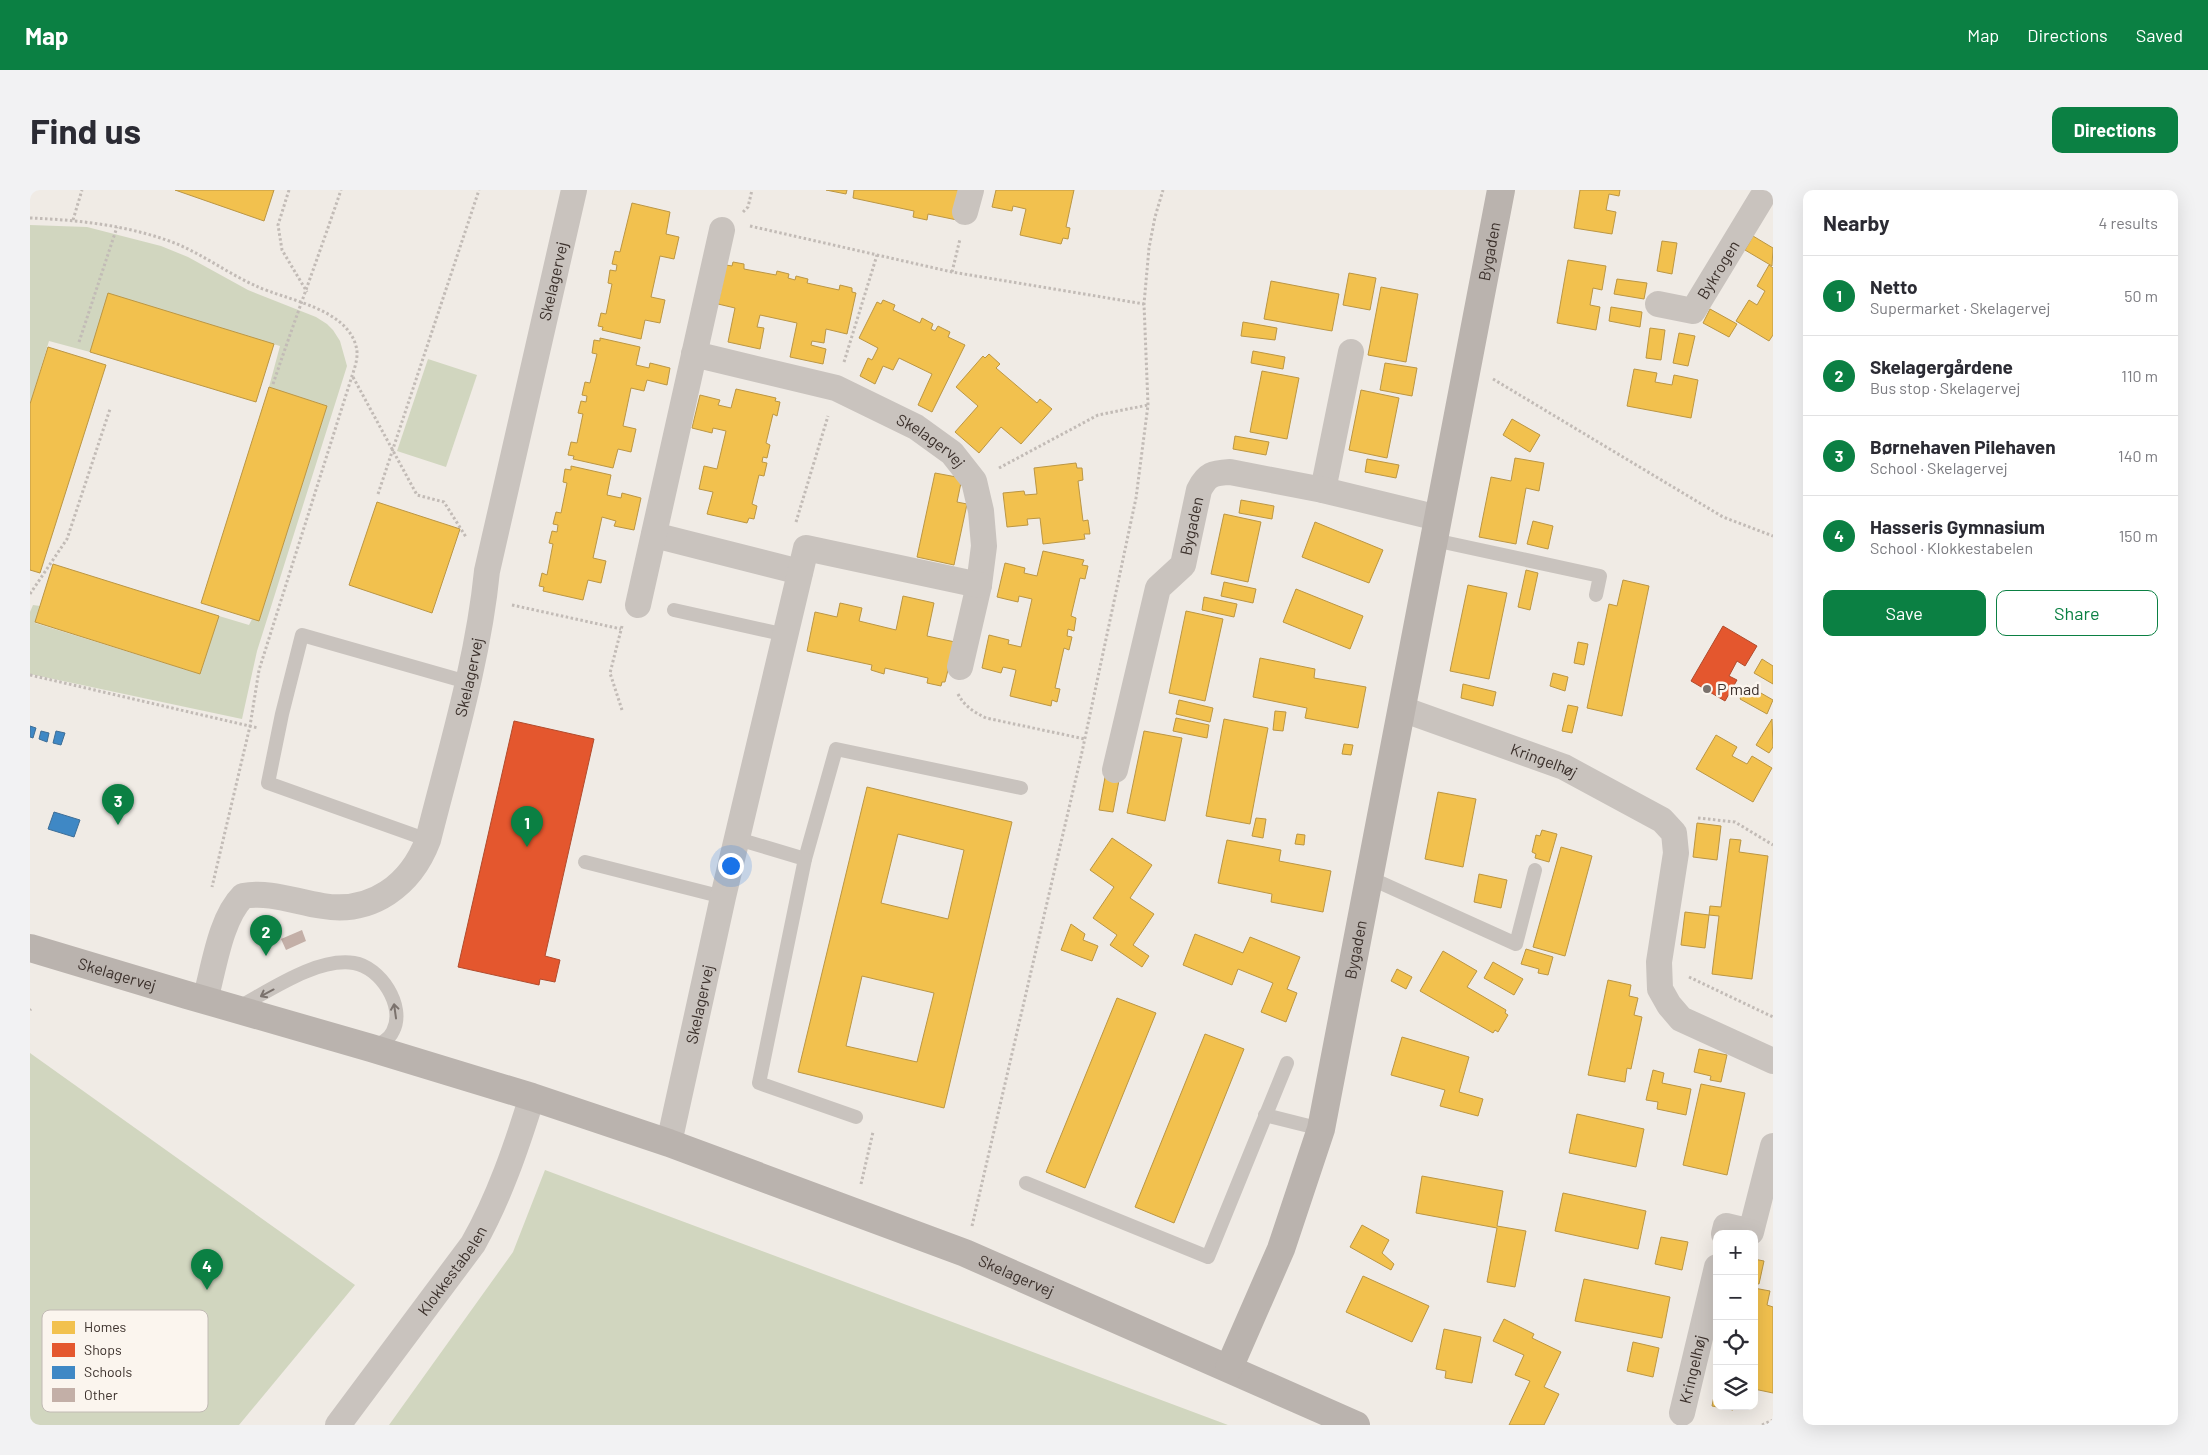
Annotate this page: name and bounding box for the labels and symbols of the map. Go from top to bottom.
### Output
street label: Bygaden [1474,220,1504,282]
street label: Bykrogen [1693,237,1743,302]
street label: Skelagervej [534,240,571,322]
street label: Skelagervej [894,409,970,471]
street label: Bygaden [1175,495,1206,557]
street label: Skelagervej [450,636,486,719]
place label: P mad [1717,679,1760,698]
marker: P mad [1701,683,1713,695]
street label: Kringelhøj [1508,739,1581,782]
pin: 3 [102,784,134,825]
pin: 1 [511,806,543,847]
your location [718,853,744,879]
pin: 2 [250,915,282,956]
street label: Bygaden [1340,918,1370,981]
street label: Skelagervej [76,953,159,994]
street label: Skelagervej [681,963,717,1046]
one-way arrow [259,988,274,998]
one-way arrow [389,1003,399,1019]
street label: Klokkestabelen [413,1222,490,1319]
pin: 4 [191,1249,223,1290]
street label: Skelagervej [976,1250,1057,1300]
legend [42,1310,208,1412]
text: Homes [84,1318,127,1335]
street label: Kringelhøj [1675,1333,1709,1405]
text: Shops [84,1341,122,1358]
text: Schools [84,1363,132,1380]
text: Other [84,1386,118,1403]

